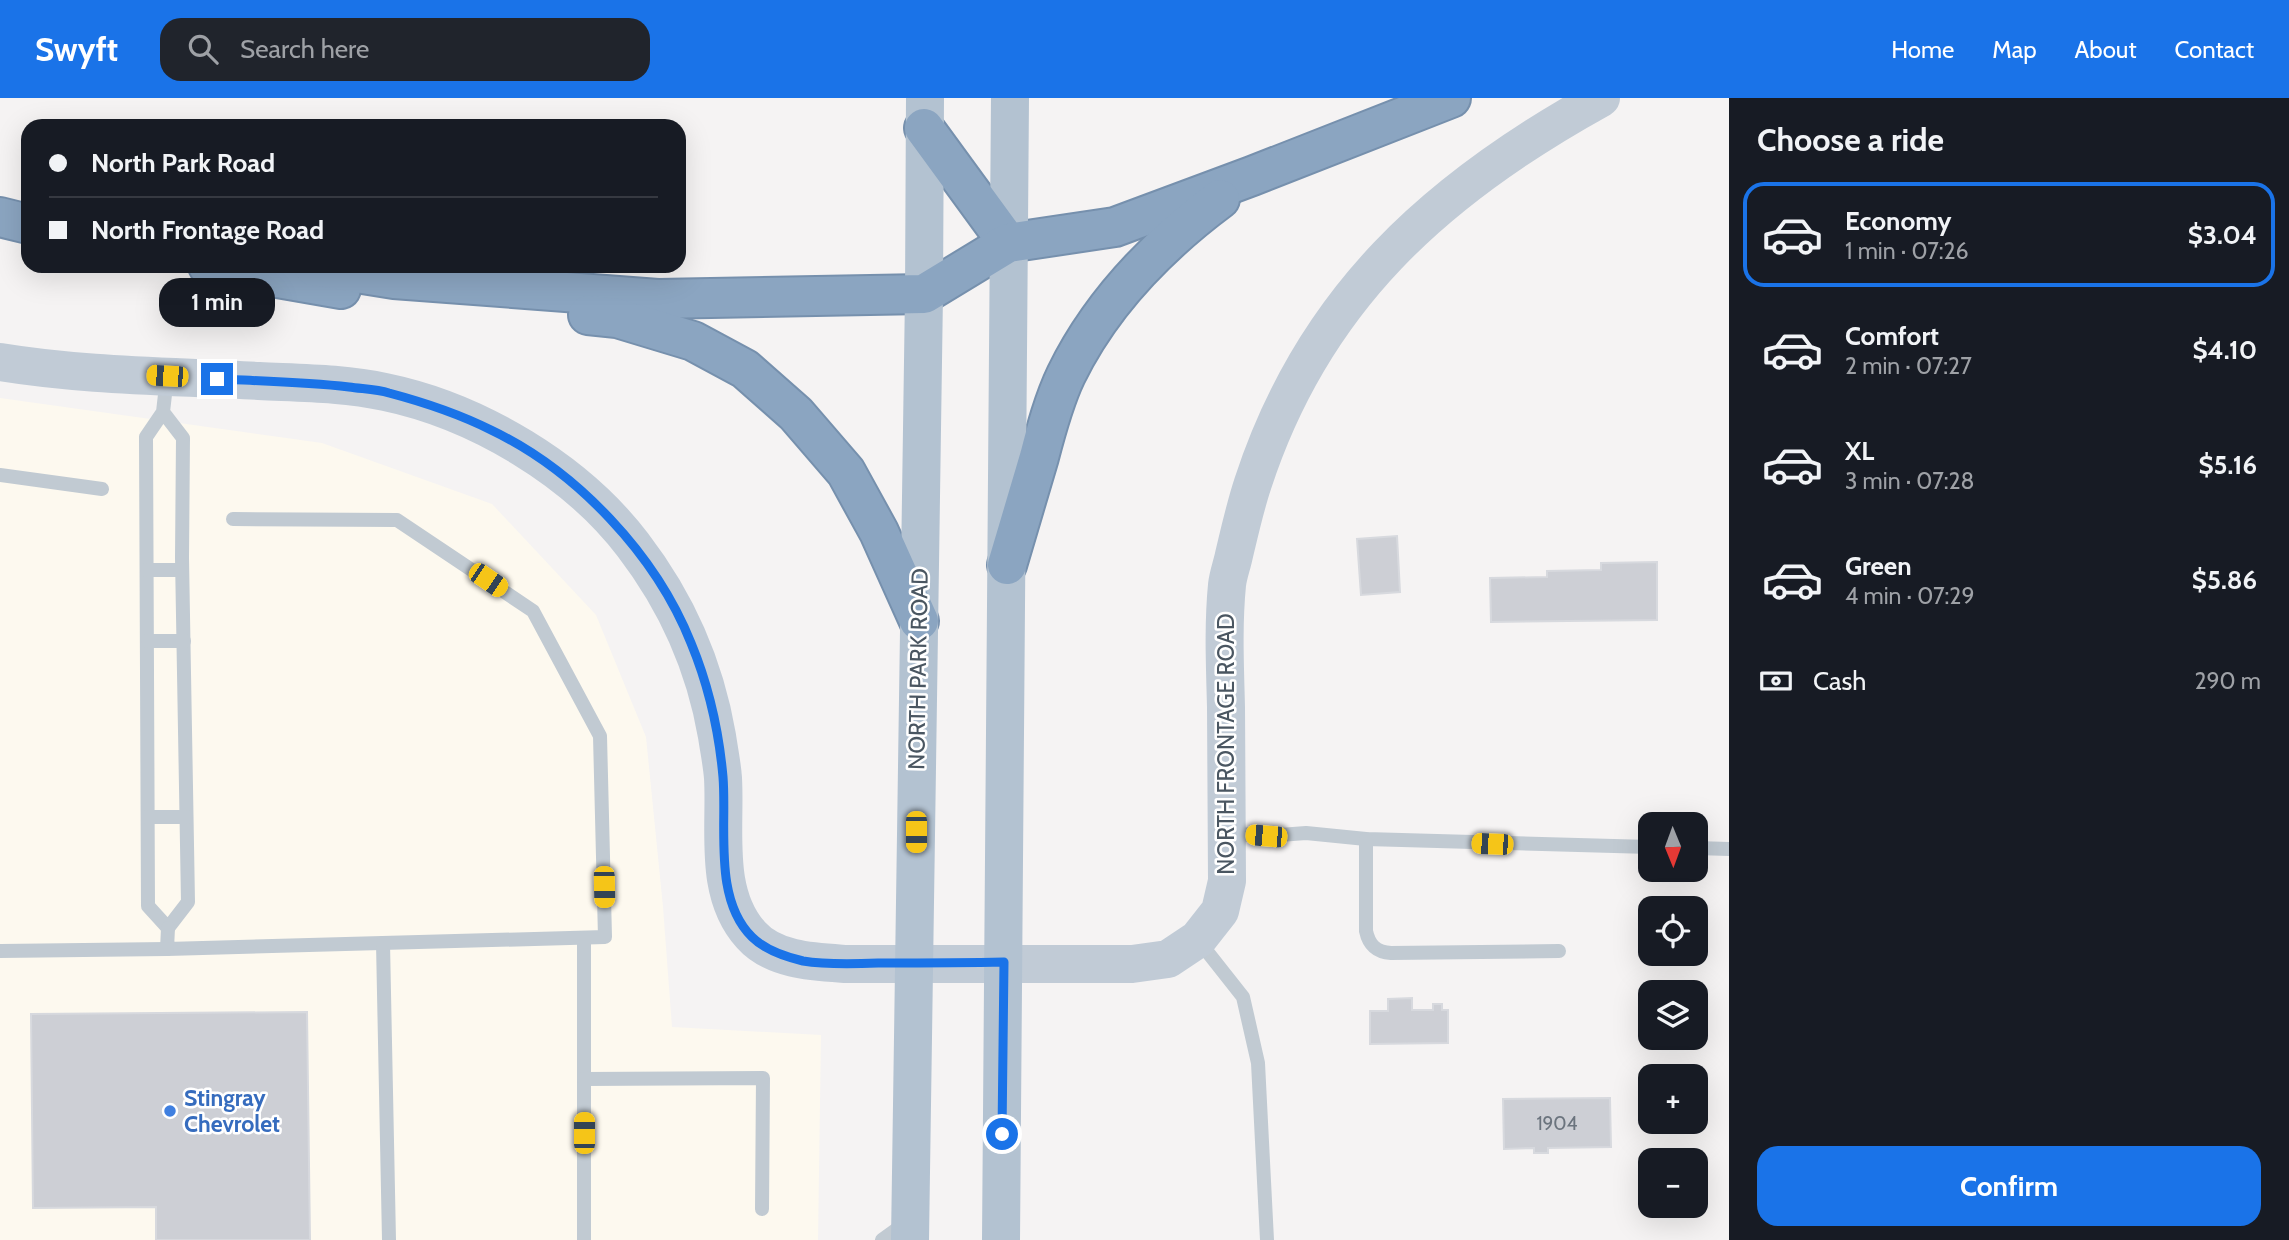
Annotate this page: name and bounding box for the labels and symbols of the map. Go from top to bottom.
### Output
callout: 1 min [159,278,275,327]
route end [201,363,233,395]
car [146,364,189,388]
car [465,560,512,600]
street label: NORTH PARK ROAD [902,568,934,770]
street label: NORTH FRONTAGE ROAD [1212,613,1240,875]
car [906,811,927,853]
north arrow [1638,812,1708,882]
car [1245,824,1288,848]
car [1471,833,1514,855]
car [594,866,615,908]
place label: Stingray Chevrolet [184,1084,280,1138]
marker: Stingray Chevrolet [162,1103,178,1119]
car [574,1112,595,1154]
house number: 1904 [1536,1112,1578,1135]
route start [986,1118,1018,1150]

